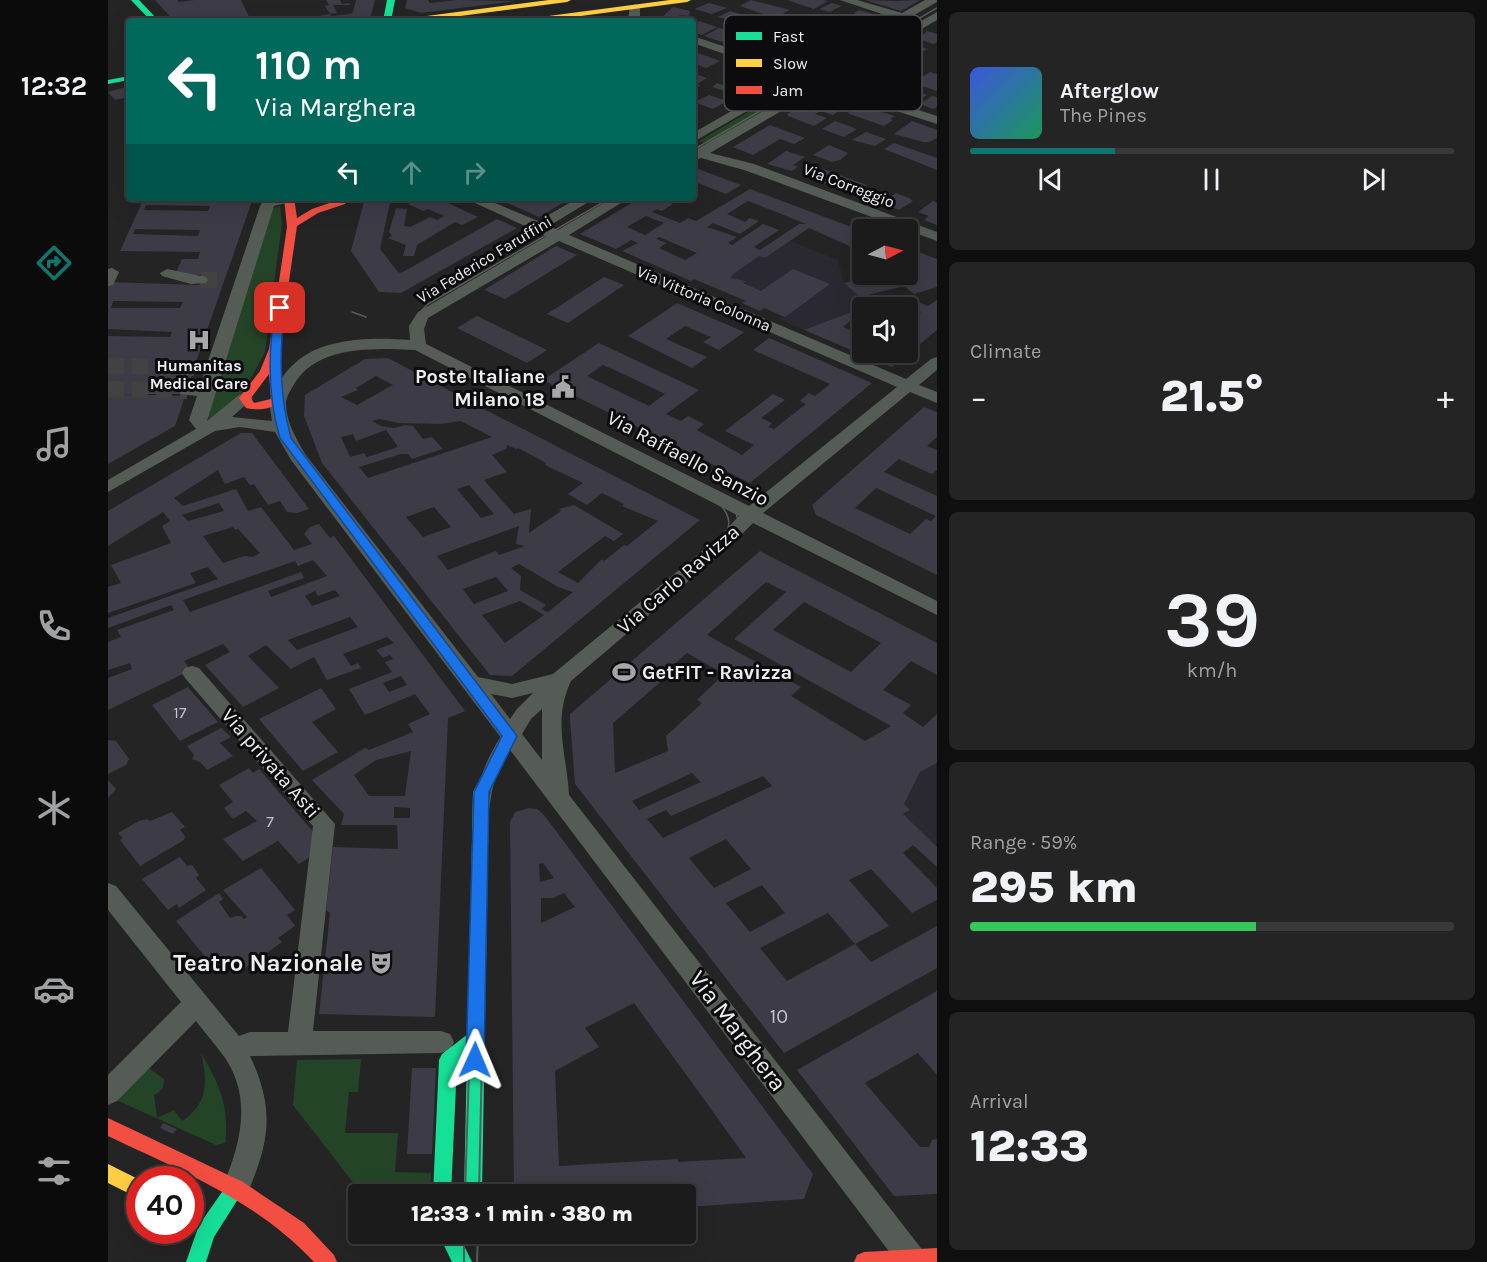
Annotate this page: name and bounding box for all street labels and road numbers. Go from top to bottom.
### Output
street label: Via Correggio [800,159,897,212]
street label: Via Federico Faruffini [413,212,555,307]
street label: Via Vittoria Colonna [634,262,774,335]
street label: Via Raffaello Sanzio [603,406,772,511]
street label: Via Carlo Ravizza [613,520,744,639]
street label: Via privata Asti [217,704,324,823]
street label: Via Marghera [684,965,792,1097]

